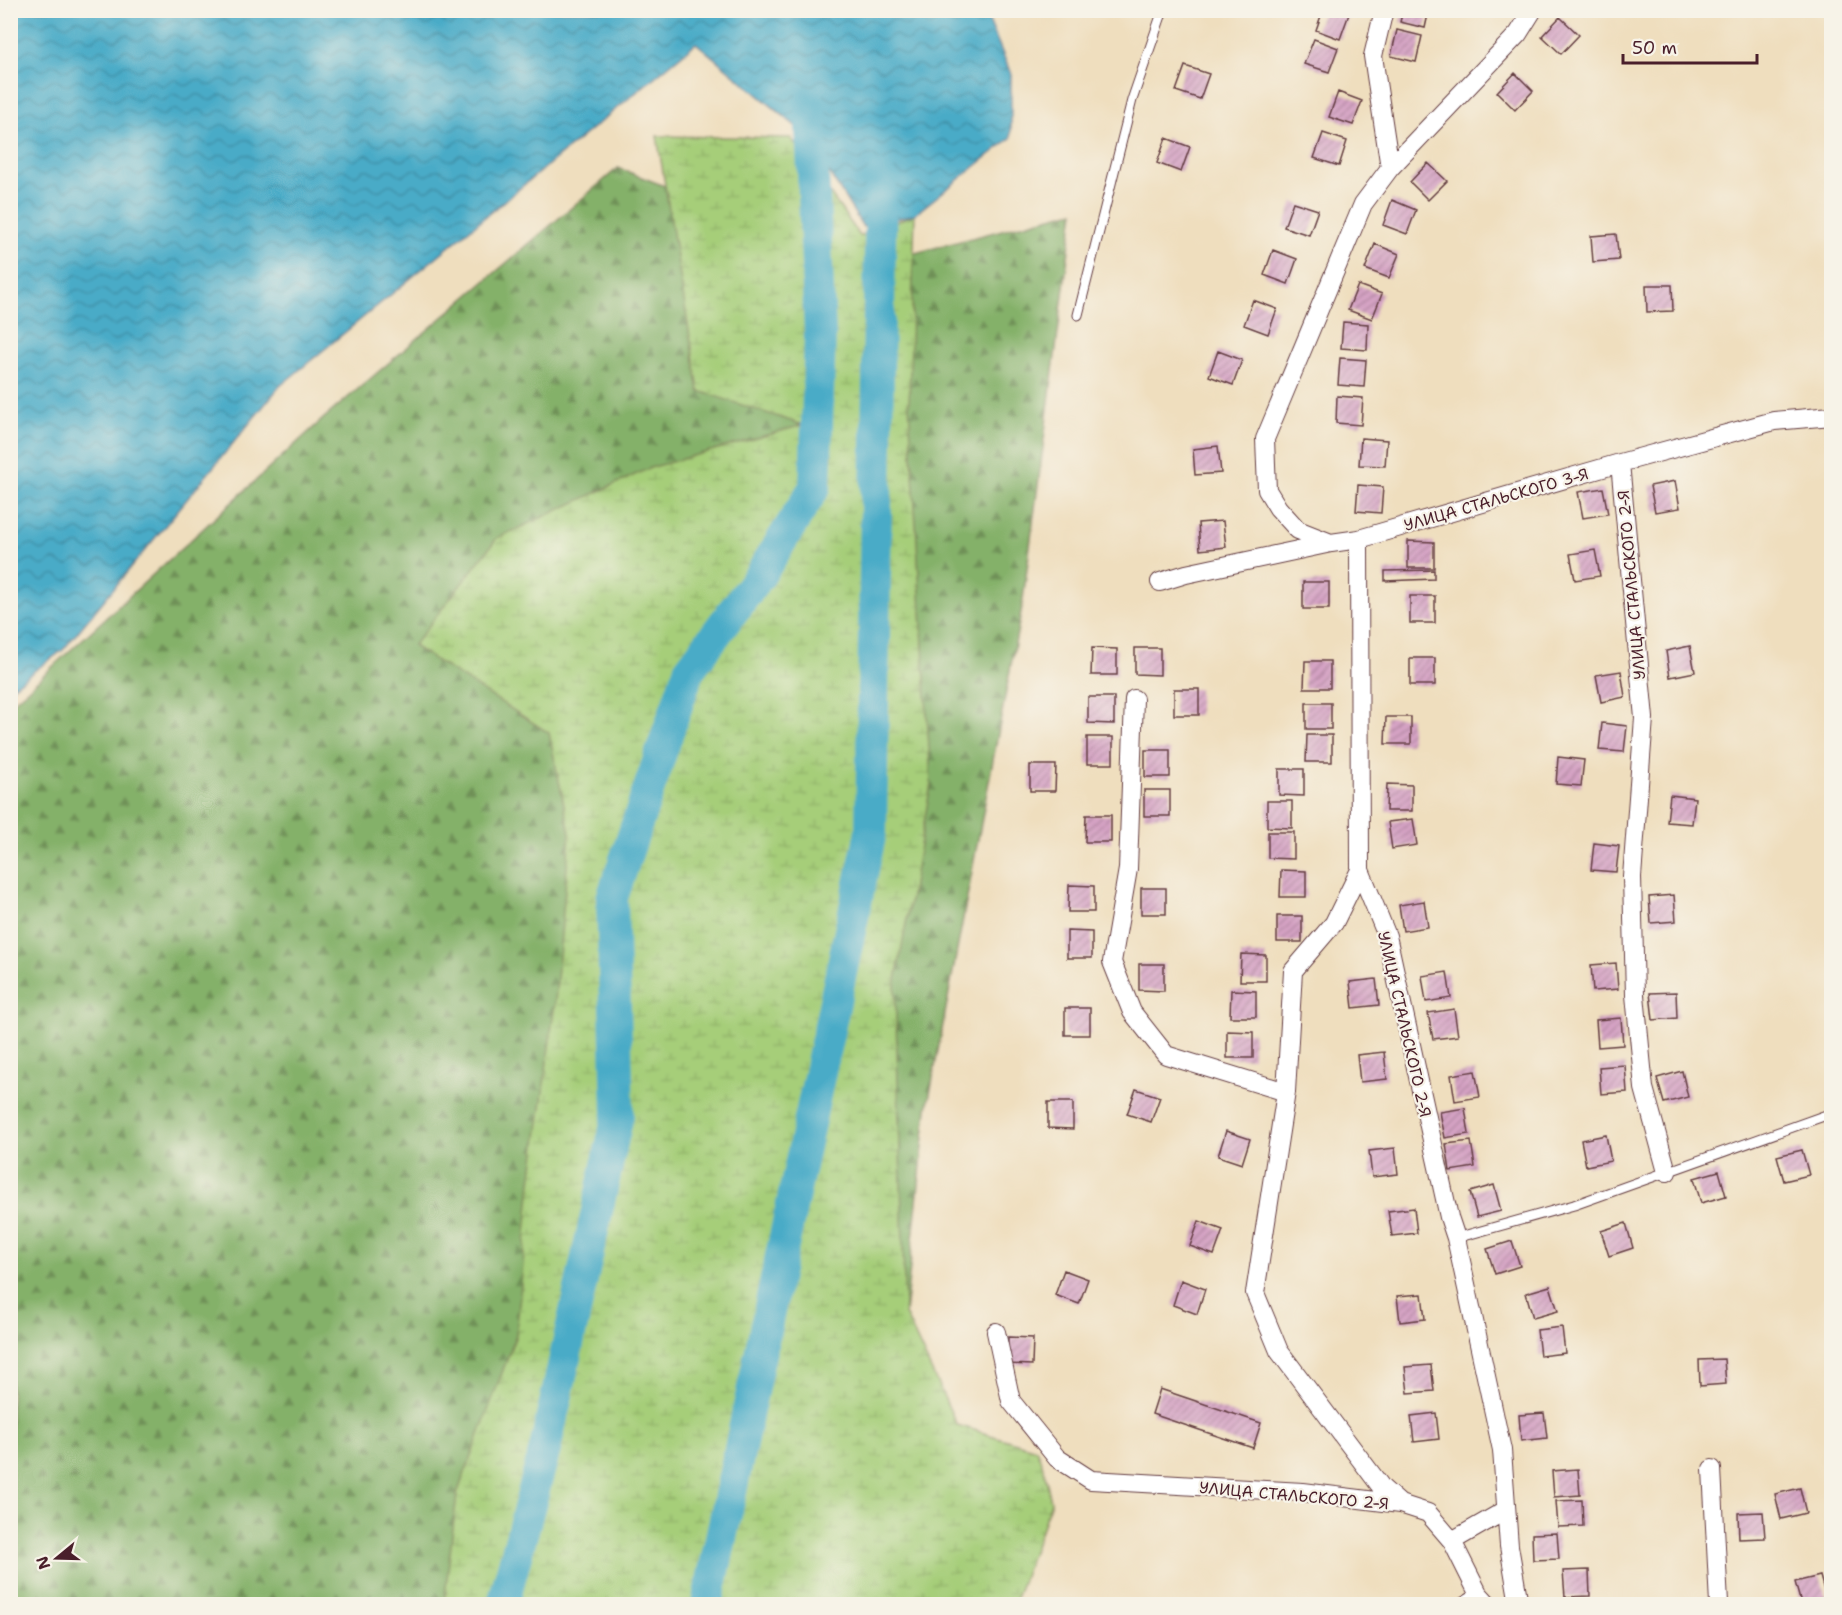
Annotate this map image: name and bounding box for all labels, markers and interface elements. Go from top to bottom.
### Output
scale bar [1623,27,1756,65]
text: 50 m [1632,36,1677,60]
street label: УЛИЦА СТАЛЬСКОГО 3-Я [1401,463,1591,536]
street label: УЛИЦА СТАЛЬСКОГО 2-Я [1613,489,1650,681]
street label: УЛИЦА СТАЛЬСКОГО 2-Я [1373,929,1436,1119]
street label: УЛИЦА СТАЛЬСКОГО 2-Я [1198,1477,1390,1514]
north arrow [27,1528,87,1588]
text: N [31,1553,55,1572]

